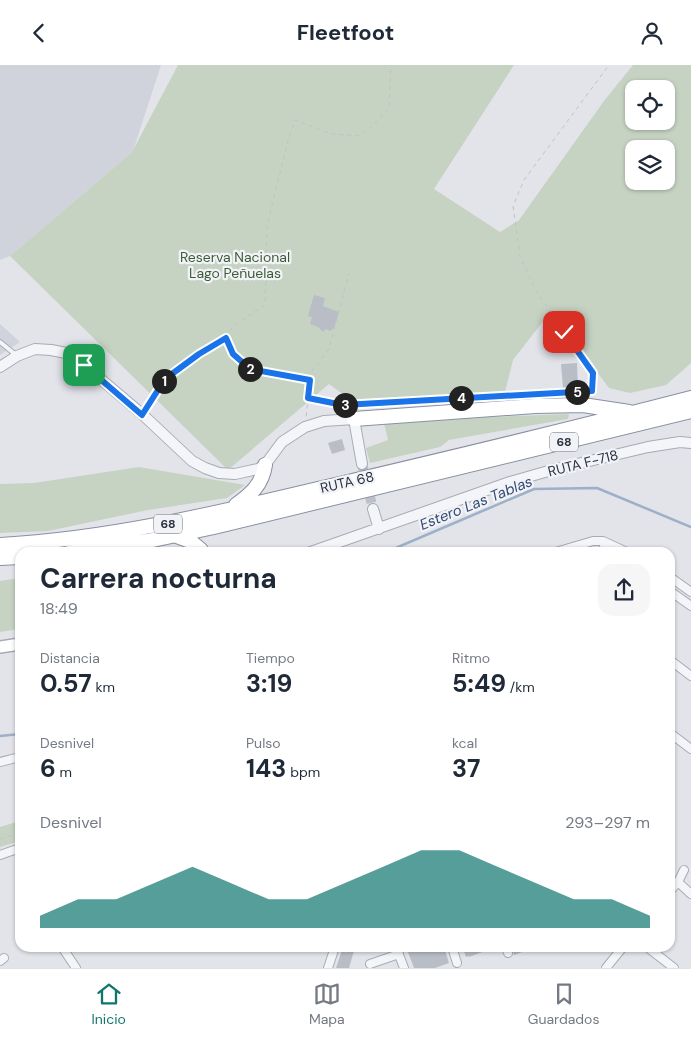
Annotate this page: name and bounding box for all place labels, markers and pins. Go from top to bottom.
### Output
pin [543,311,585,353]
pin [63,344,105,386]
pin: 2 [238,357,262,381]
pin: 1 [152,369,176,393]
pin: 5 [564,379,590,405]
pin: 4 [448,385,474,411]
pin: 3 [332,393,358,417]

